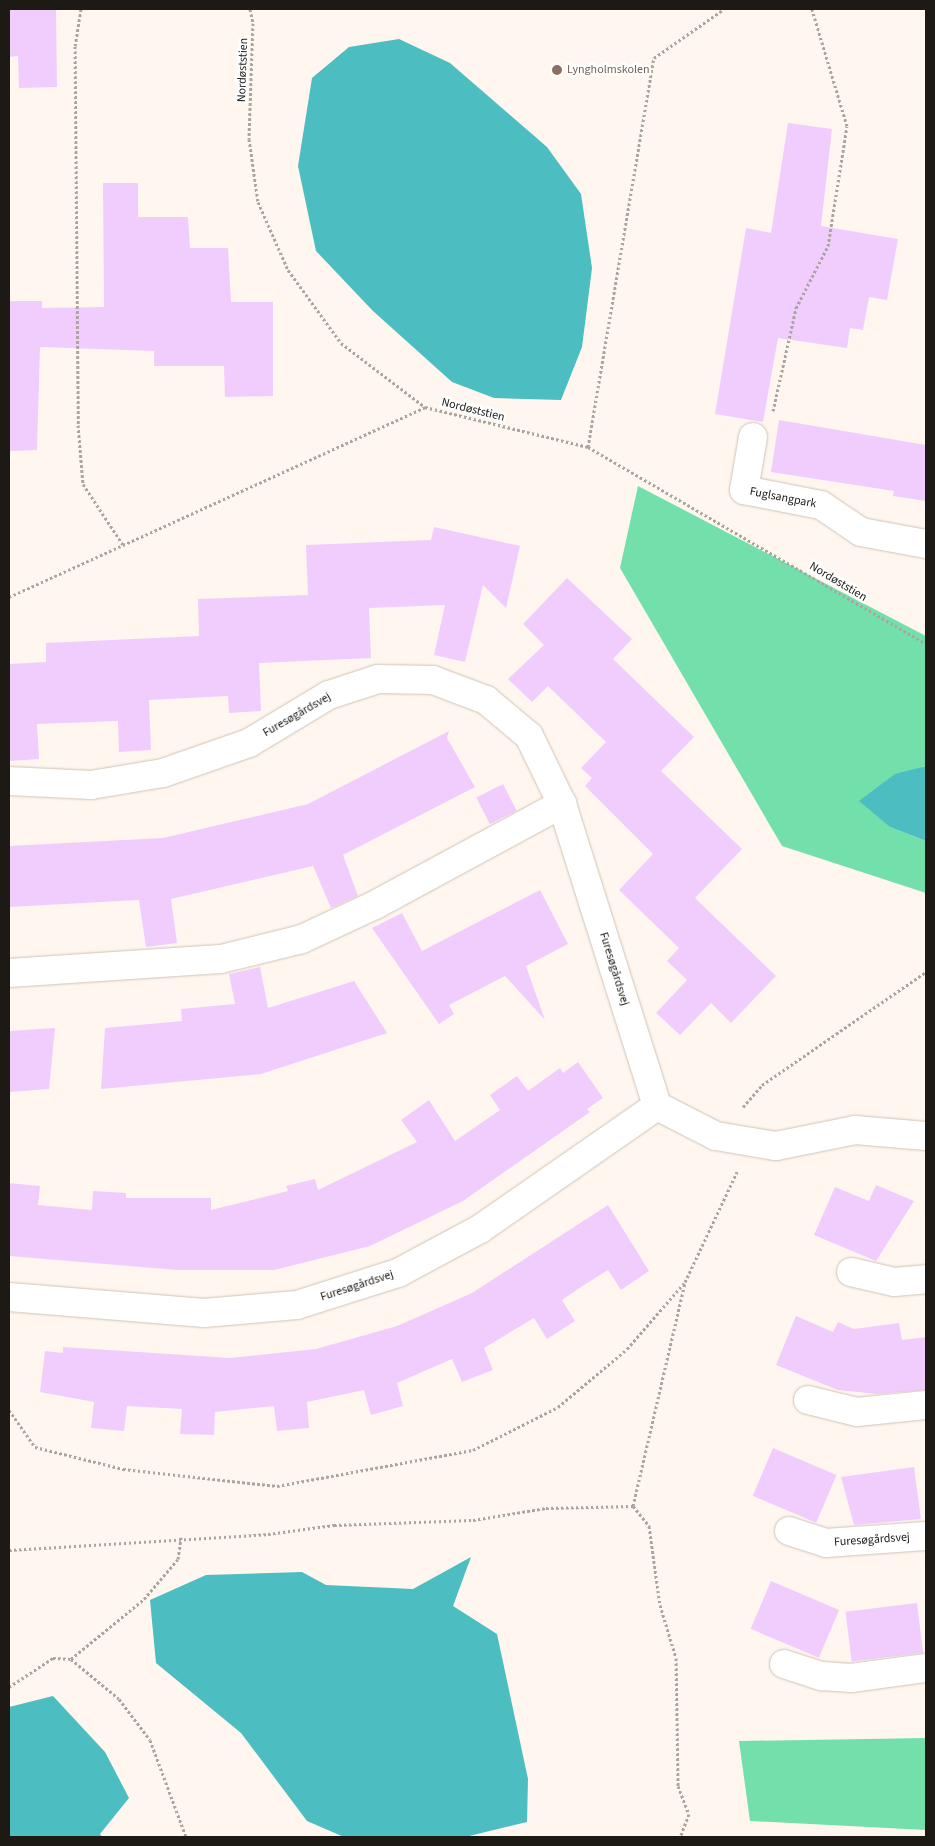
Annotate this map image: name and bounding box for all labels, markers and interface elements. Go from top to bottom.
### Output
street label: Nordøststien [235,38,251,102]
place label: Lyngholmskolen [567,63,649,77]
marker: Lyngholmskolen [551,64,563,76]
street label: Nordøststien [440,395,506,425]
street label: Fuglsangpark [748,484,818,512]
street label: Nordøststien [807,559,869,605]
street label: Furesøgårdsvej [261,690,333,740]
street label: Furesøgårdsvej [596,931,632,1007]
street label: Furesøgårdsvej [319,1267,395,1305]
street label: Furesøgårdsvej [834,1530,910,1550]

